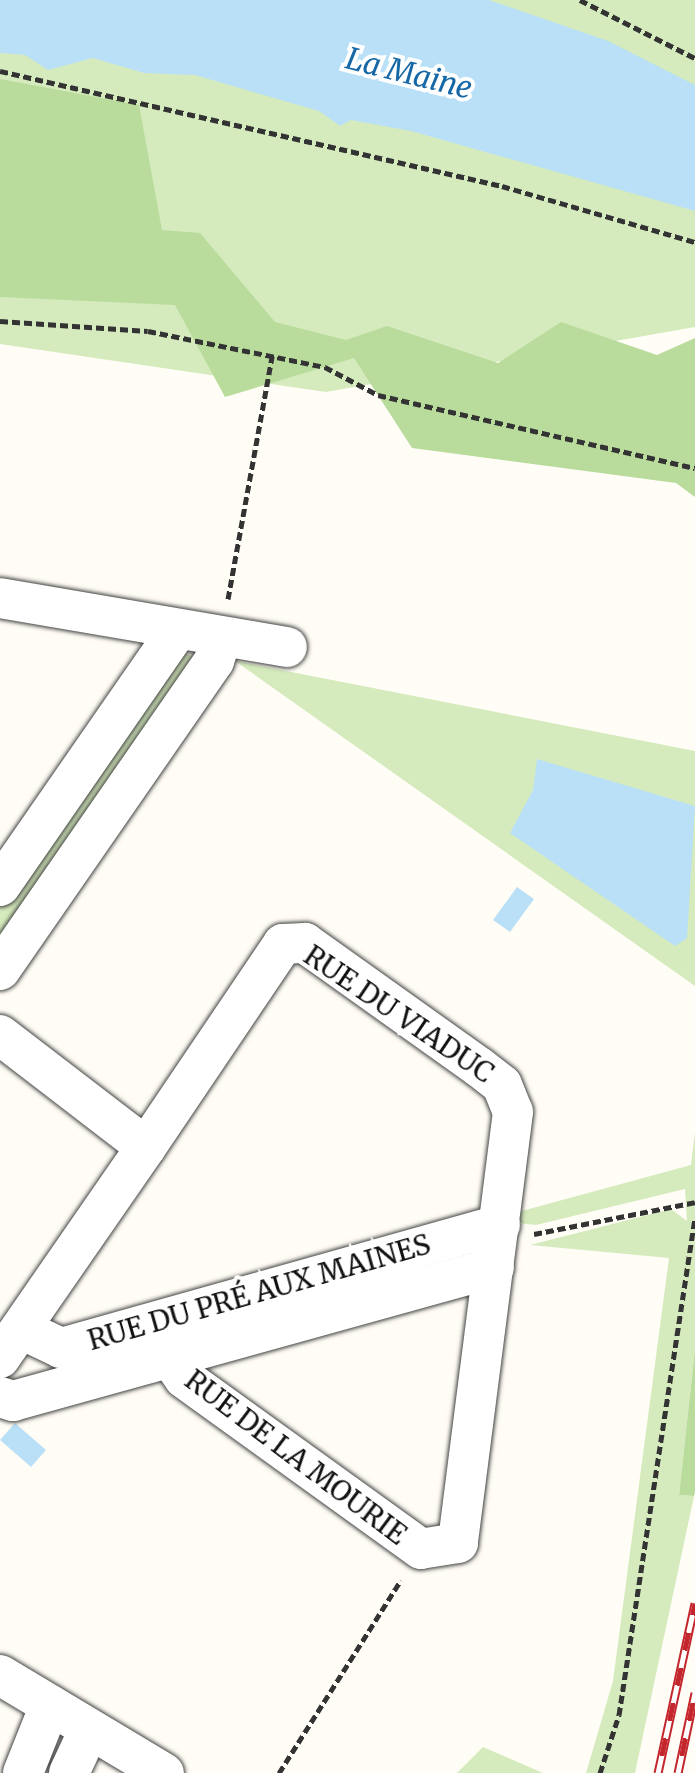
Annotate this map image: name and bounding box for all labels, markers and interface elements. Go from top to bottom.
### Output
water label: La Maine [342,40,476,106]
street label: RUE DU VIADUC [298,938,500,1090]
street label: RUE DU PRÉ AUX MAINES [84,1227,434,1357]
street label: RUE DE LA MOURIE [179,1363,413,1551]

